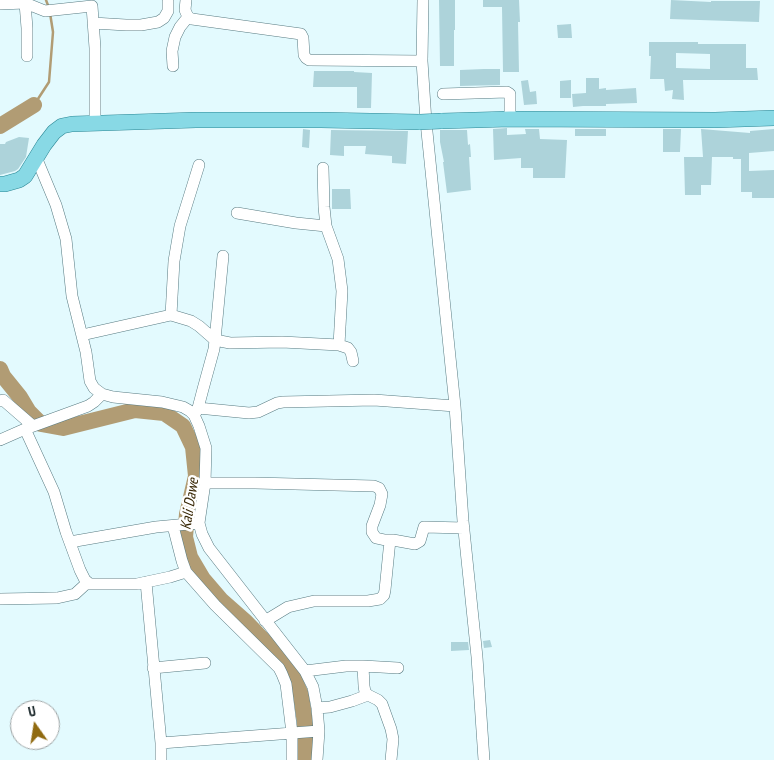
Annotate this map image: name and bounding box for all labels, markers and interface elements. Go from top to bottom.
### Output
water label: Kali Dawe [177,477,203,531]
north arrow [10,700,60,750]
text: U [26,702,37,721]

